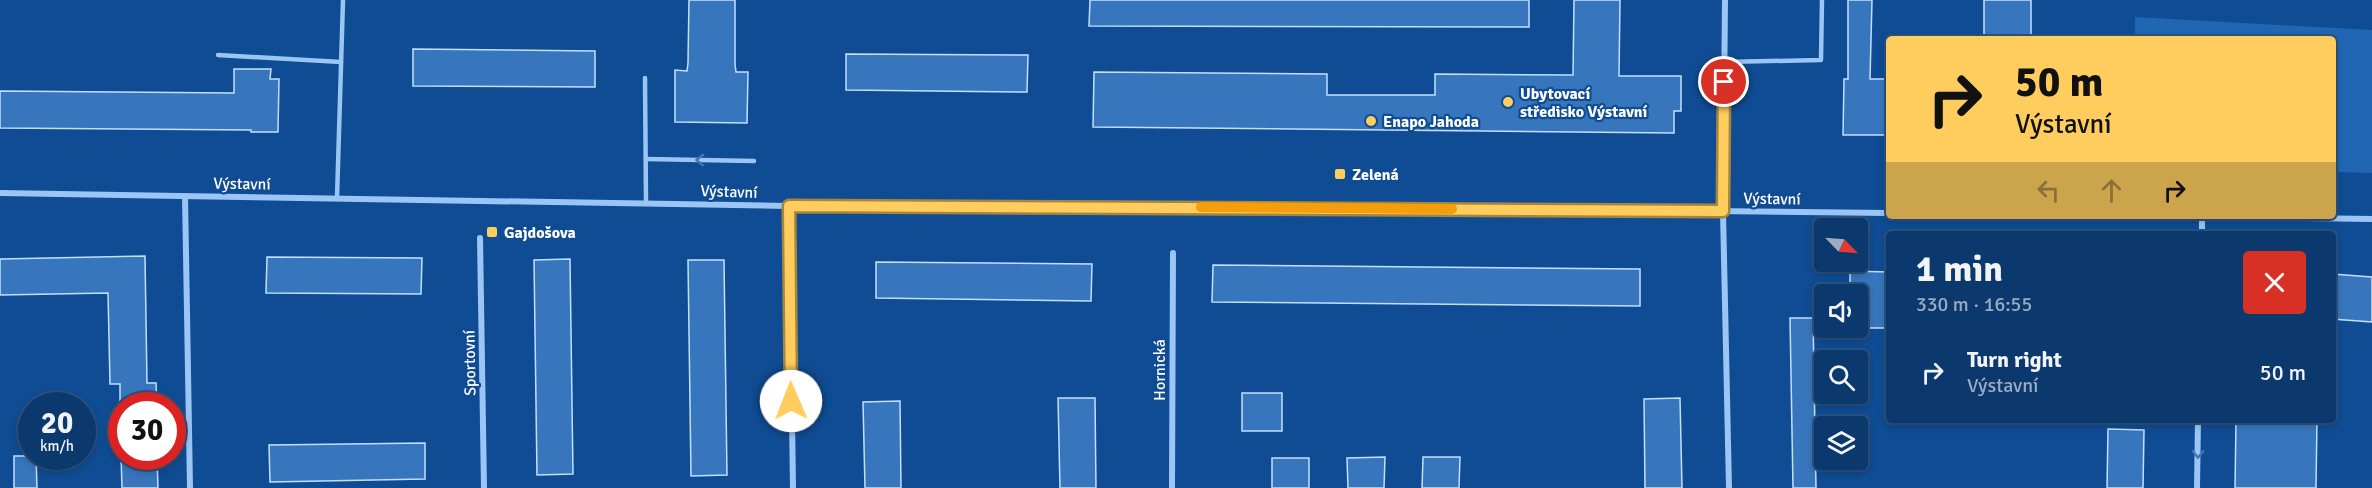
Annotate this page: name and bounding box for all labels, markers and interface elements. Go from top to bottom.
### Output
pin [1698,56,1749,107]
text: 50 m [2015,57,2104,108]
icon: right [1916,60,1994,138]
icon: arrive [1707,65,1740,98]
place label: Ubytovací středisko Výstavní [1520,84,1648,122]
marker: Ubytovací středisko Výstavní [1501,95,1515,109]
text: Výstavní [2015,108,2112,141]
place label: Enapo Jahoda [1383,112,1479,132]
marker: Enapo Jahoda [1364,114,1378,128]
one-way arrow [696,154,705,166]
place label: Zelená [1352,165,1399,185]
marker: Zelená [1333,167,1347,181]
street label: Výstavní [213,174,271,195]
icon: left [2032,174,2065,207]
icon: ahead [2095,174,2128,207]
icon: right [2158,174,2191,207]
street label: Výstavní [700,181,759,203]
street label: Výstavní [1743,189,1801,210]
north arrow [1814,218,1868,272]
map controls [1814,218,1868,470]
place label: Gajdošova [504,223,576,243]
marker: Gajdošova [485,225,499,239]
text: 1 min [1916,247,2003,292]
button: close [2243,251,2306,314]
button: sound [1814,284,1868,338]
text: 330 m · 16:55 [1916,292,2032,317]
street label: Sportovní [459,329,481,396]
street label: Hornická [1150,339,1170,401]
text: Turn right [1967,346,2062,373]
button: search [1814,350,1868,404]
icon: right [1916,356,1949,389]
text: 50 m [2260,359,2306,386]
position arrow [759,369,823,433]
text: Výstavní [1967,373,2038,398]
speed limit sign: 30 [108,392,186,470]
text: 20 [41,405,73,442]
button: layers [1814,416,1868,470]
text: km/h [40,437,74,455]
one-way arrow [2192,450,2204,459]

